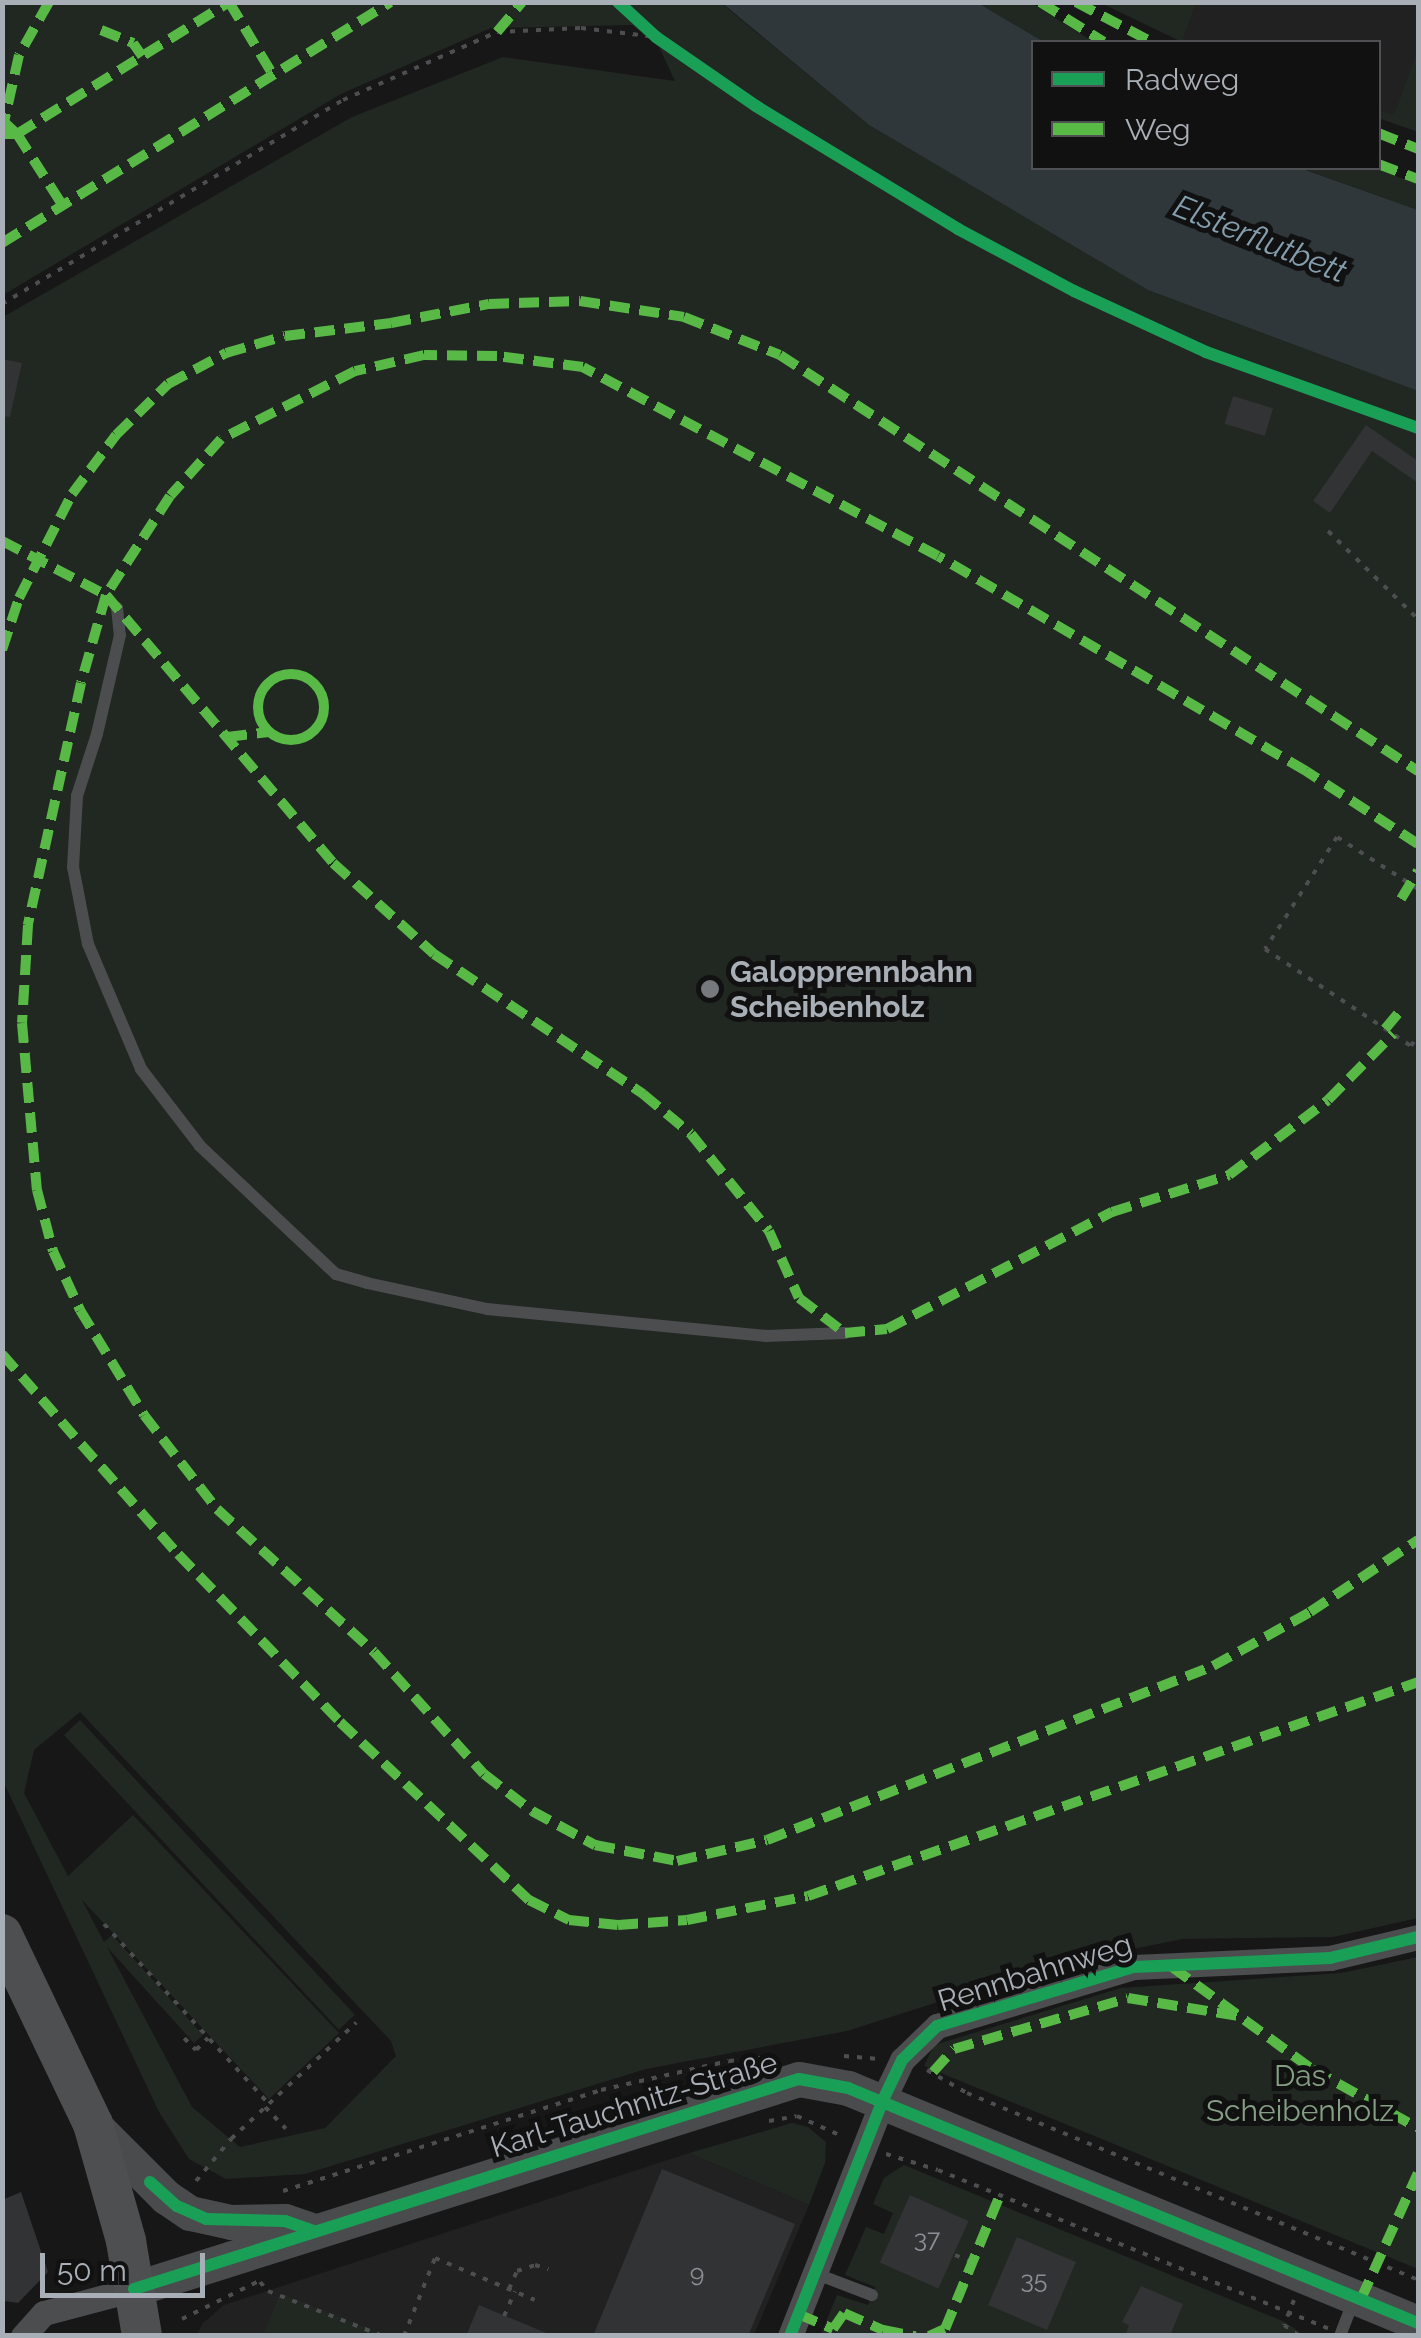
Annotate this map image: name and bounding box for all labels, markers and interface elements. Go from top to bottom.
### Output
legend [1031,40,1381,170]
text: Radweg [1125,62,1239,97]
text: Weg [1125,112,1191,147]
water label: Elsterflutbett [1168,187,1352,291]
place label: Galopprennbahn Scheibenholz [730,954,973,1024]
marker: Galopprennbahn Scheibenholz [699,978,721,1000]
street label: Rennbahnweg [934,1926,1136,2020]
street label: Karl-Tauchnitz-Straße [486,2044,782,2166]
park label: Das Scheibenholz [1206,2058,1394,2128]
house number: 37 [914,2223,940,2253]
scale bar [45,2233,210,2295]
text: 50 m [57,2253,127,2288]
house number: 9 [690,2258,704,2288]
house number: 35 [1021,2264,1047,2294]

